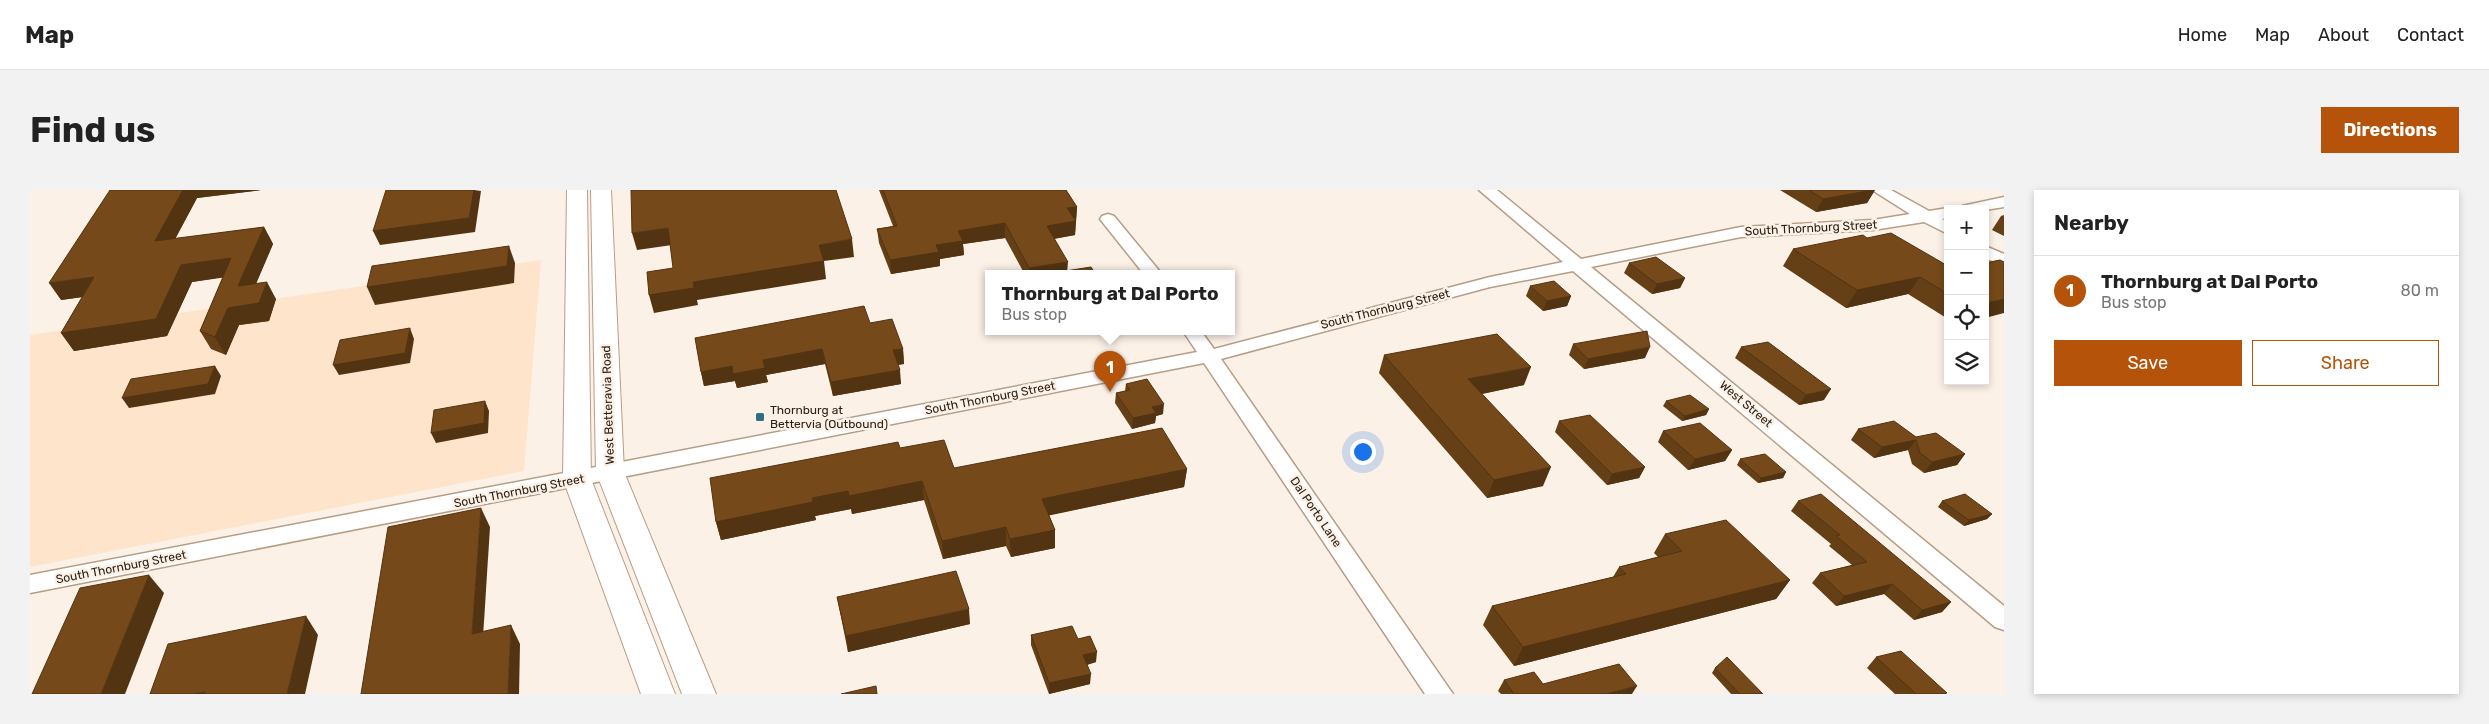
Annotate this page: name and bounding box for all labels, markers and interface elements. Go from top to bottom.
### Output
text: Map [25,21,74,49]
text: Home [2178,24,2227,46]
text: Map [2255,24,2290,46]
text: About [2318,24,2369,46]
text: Contact [2397,24,2464,46]
button: Directions [2321,107,2459,153]
text: Find us [30,109,155,151]
map controls [1944,205,1989,385]
button: + [1944,205,1989,250]
text: Nearby [2054,210,2129,235]
street label: South Thornburg Street [1744,218,1878,238]
button: − [1944,250,1989,295]
popup [985,270,1235,335]
text: Thornburg at Dal Porto [2101,270,2318,293]
text: 1 [2066,281,2074,300]
text: 80 m [2401,281,2439,300]
text: Thornburg at Dal Porto [1001,282,1219,305]
street label: South Thornburg Street [1319,286,1451,332]
text: Bus stop [2101,293,2167,312]
button: locate [1944,295,1989,340]
text: Bus stop [1001,305,1067,324]
button: layers [1944,340,1989,385]
button: Save [2054,340,2242,386]
button: Share [2252,340,2439,386]
street label: West Betteravia Road [599,345,617,465]
pin: 1 [1094,351,1126,392]
street label: South Thornburg Street [924,378,1057,418]
street label: West Street [1717,378,1775,430]
place label: Thornburg at Bettervia (Outbound) [770,403,888,431]
marker: Thornburg at Bettervia (Outbound) [754,411,766,423]
your location [1350,439,1376,465]
street label: South Thornburg Street [453,471,586,511]
street label: Dal Porto Lane [1287,474,1345,550]
street label: South Thornburg Street [55,547,188,587]

